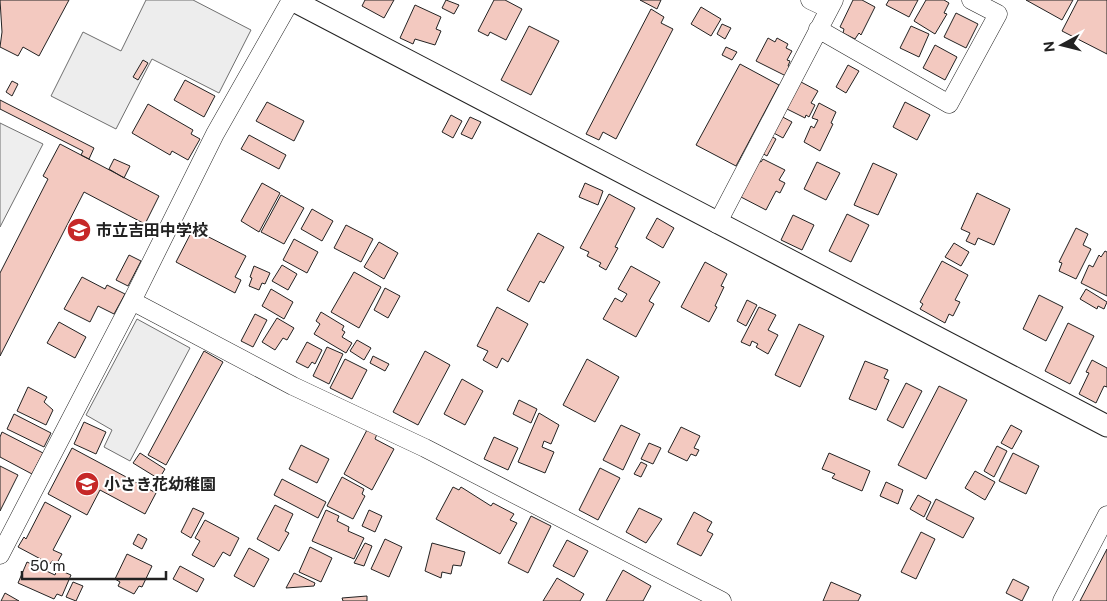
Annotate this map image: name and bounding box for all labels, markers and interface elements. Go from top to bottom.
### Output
north arrow [1037,20,1087,70]
text: N [1040,40,1058,53]
school or university icon: 市立吉田中学校 [66,217,92,243]
place label: 市立吉田中学校 [96,221,208,240]
school or university icon: 小さき花幼稚園 [74,471,100,497]
place label: 小さき花幼稚園 [104,475,216,494]
scale bar [22,548,166,580]
text: 50 m [30,557,65,574]

